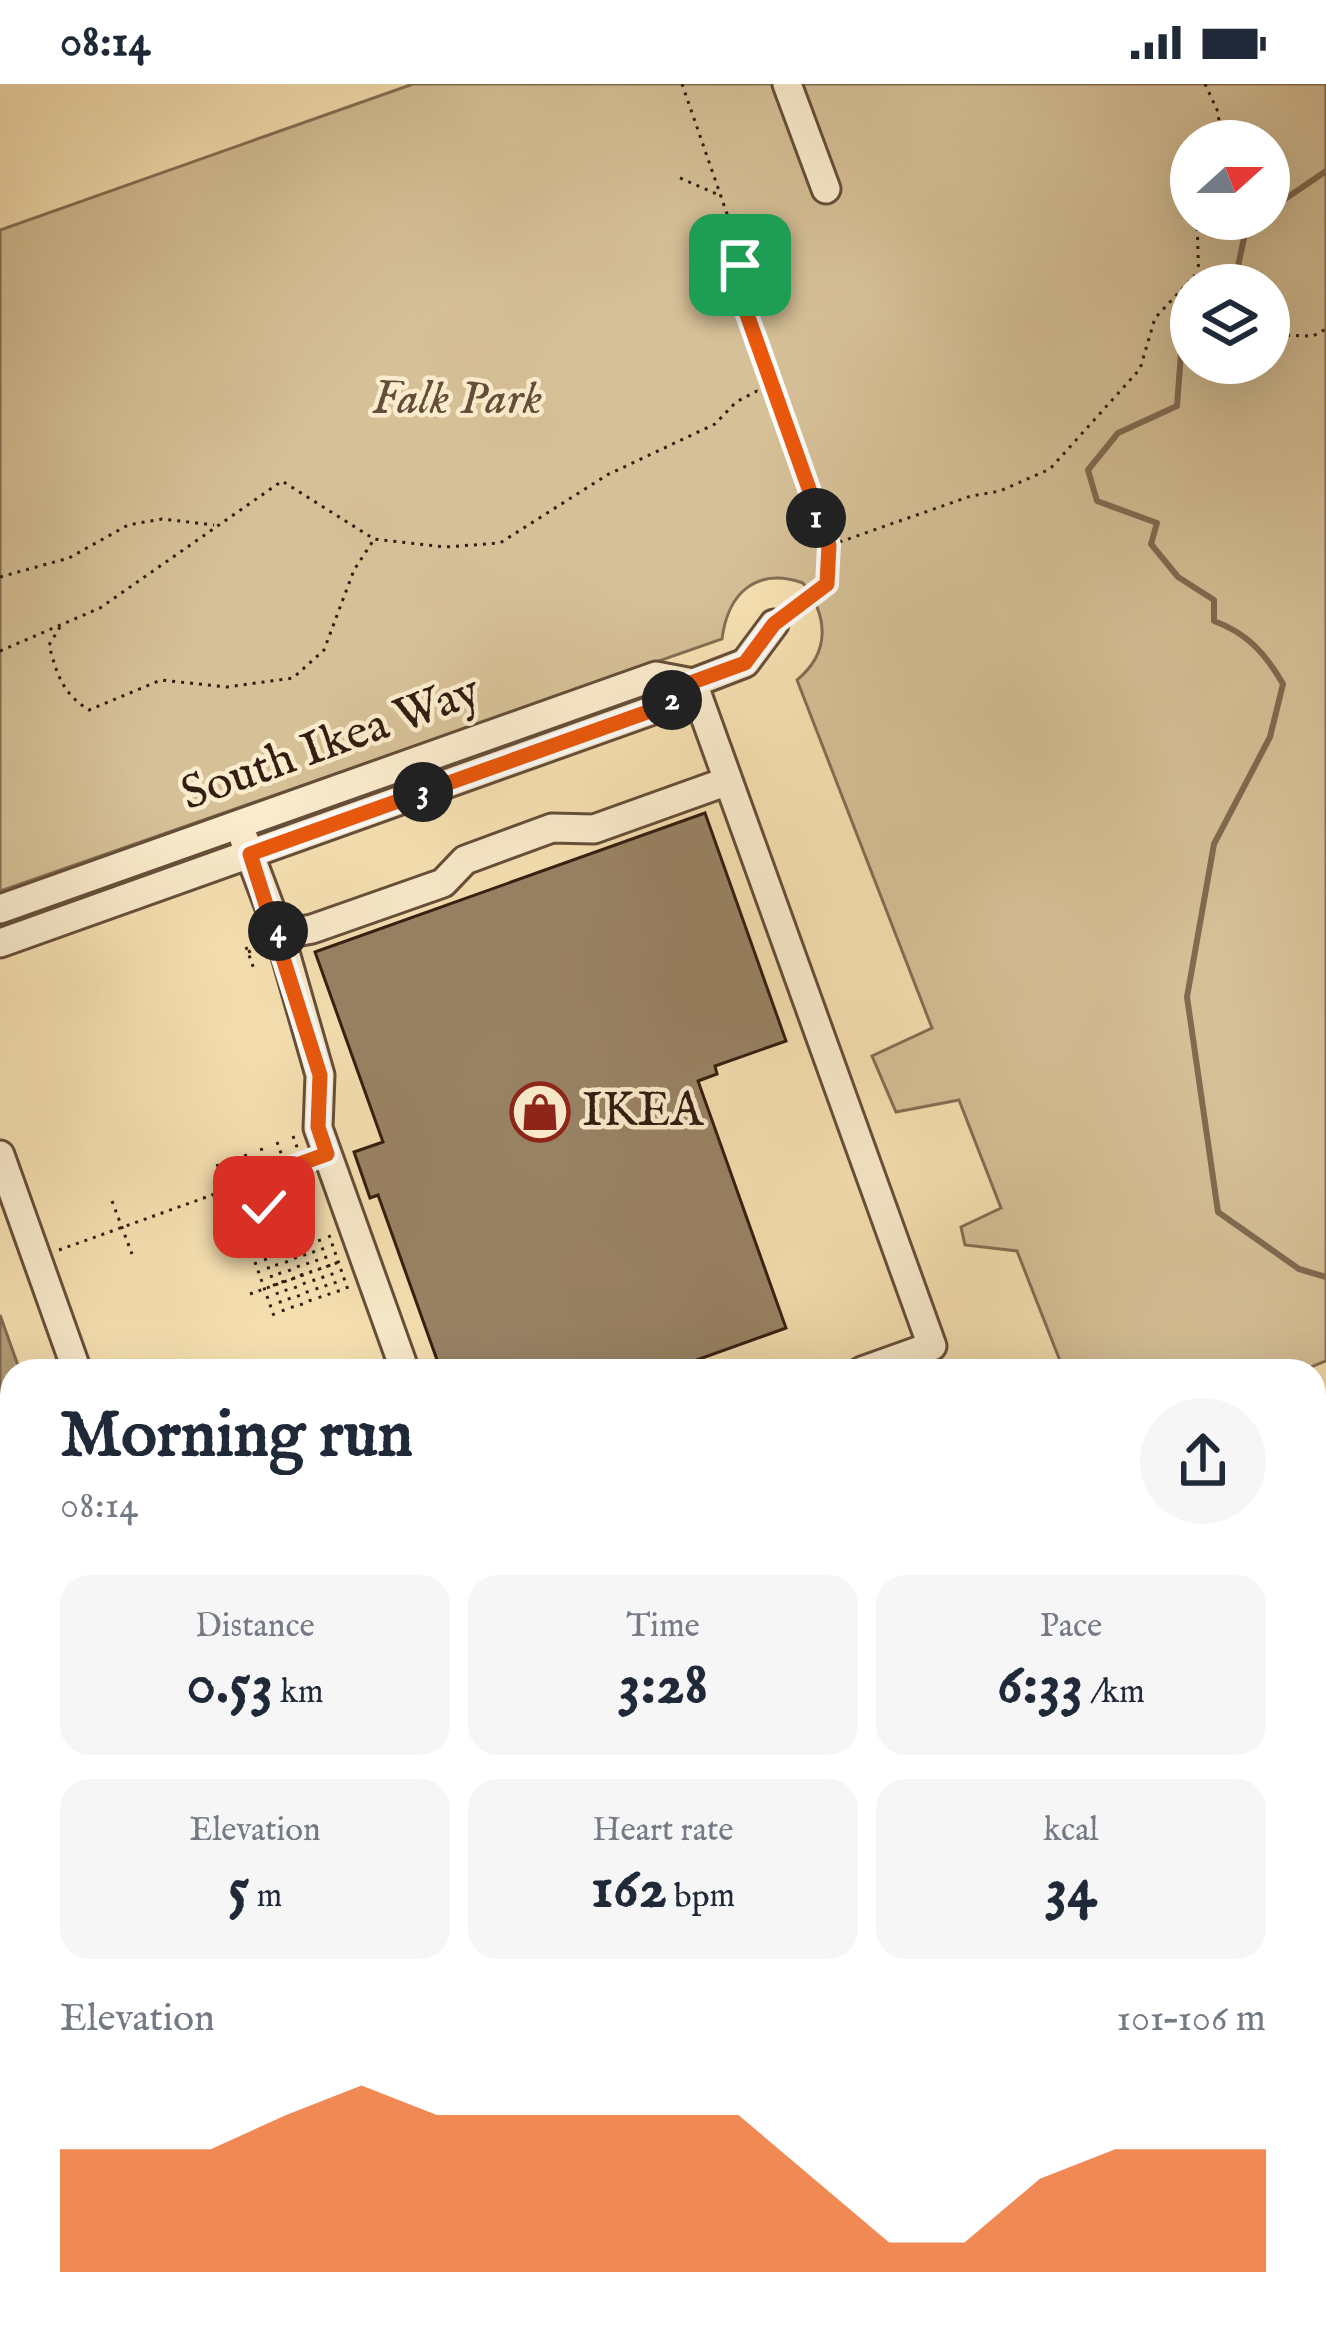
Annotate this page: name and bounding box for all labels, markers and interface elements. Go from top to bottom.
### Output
text: 08:14 [60,14,150,71]
north arrow [1170,120,1290,240]
map controls [1170,120,1290,384]
pin [689,214,791,316]
icon: arrive [707,232,773,298]
button: layers [1170,264,1290,384]
park label: Falk Park [372,370,542,430]
pin: 1 [786,488,846,548]
text: 1 [810,497,822,539]
street label: South Ikea Way [173,662,489,826]
pin: 2 [642,670,702,730]
text: 2 [664,679,680,721]
pin: 3 [393,762,453,822]
text: 3 [417,771,429,813]
pin: 4 [248,901,308,961]
text: 4 [270,910,286,952]
shop icon: IKEA [509,1081,571,1143]
place label: IKEA [582,1082,705,1142]
pin [213,1156,315,1258]
icon: check [231,1174,297,1240]
text: Morning run [60,1395,413,1479]
button: share [1140,1398,1266,1524]
text: 08:14 [60,1482,138,1531]
text: Distance [195,1606,315,1648]
text: Time [626,1606,700,1648]
text: Pace [1040,1606,1102,1648]
text: 0.53 [187,1648,273,1724]
text: 3:28 [618,1648,708,1724]
text: 6:33 [997,1648,1083,1724]
text: km [273,1672,323,1714]
text: /km [1083,1672,1145,1714]
text: Elevation [190,1810,320,1852]
text: Heart rate [593,1810,733,1852]
text: kcal [1044,1810,1099,1852]
text: 5 [228,1852,250,1928]
text: 162 [591,1852,667,1928]
text: 34 [1045,1852,1097,1928]
text: m [250,1876,282,1918]
text: bpm [667,1876,735,1918]
text: Elevation [60,1995,215,2044]
text: 101–106 m [1117,1995,1266,2044]

